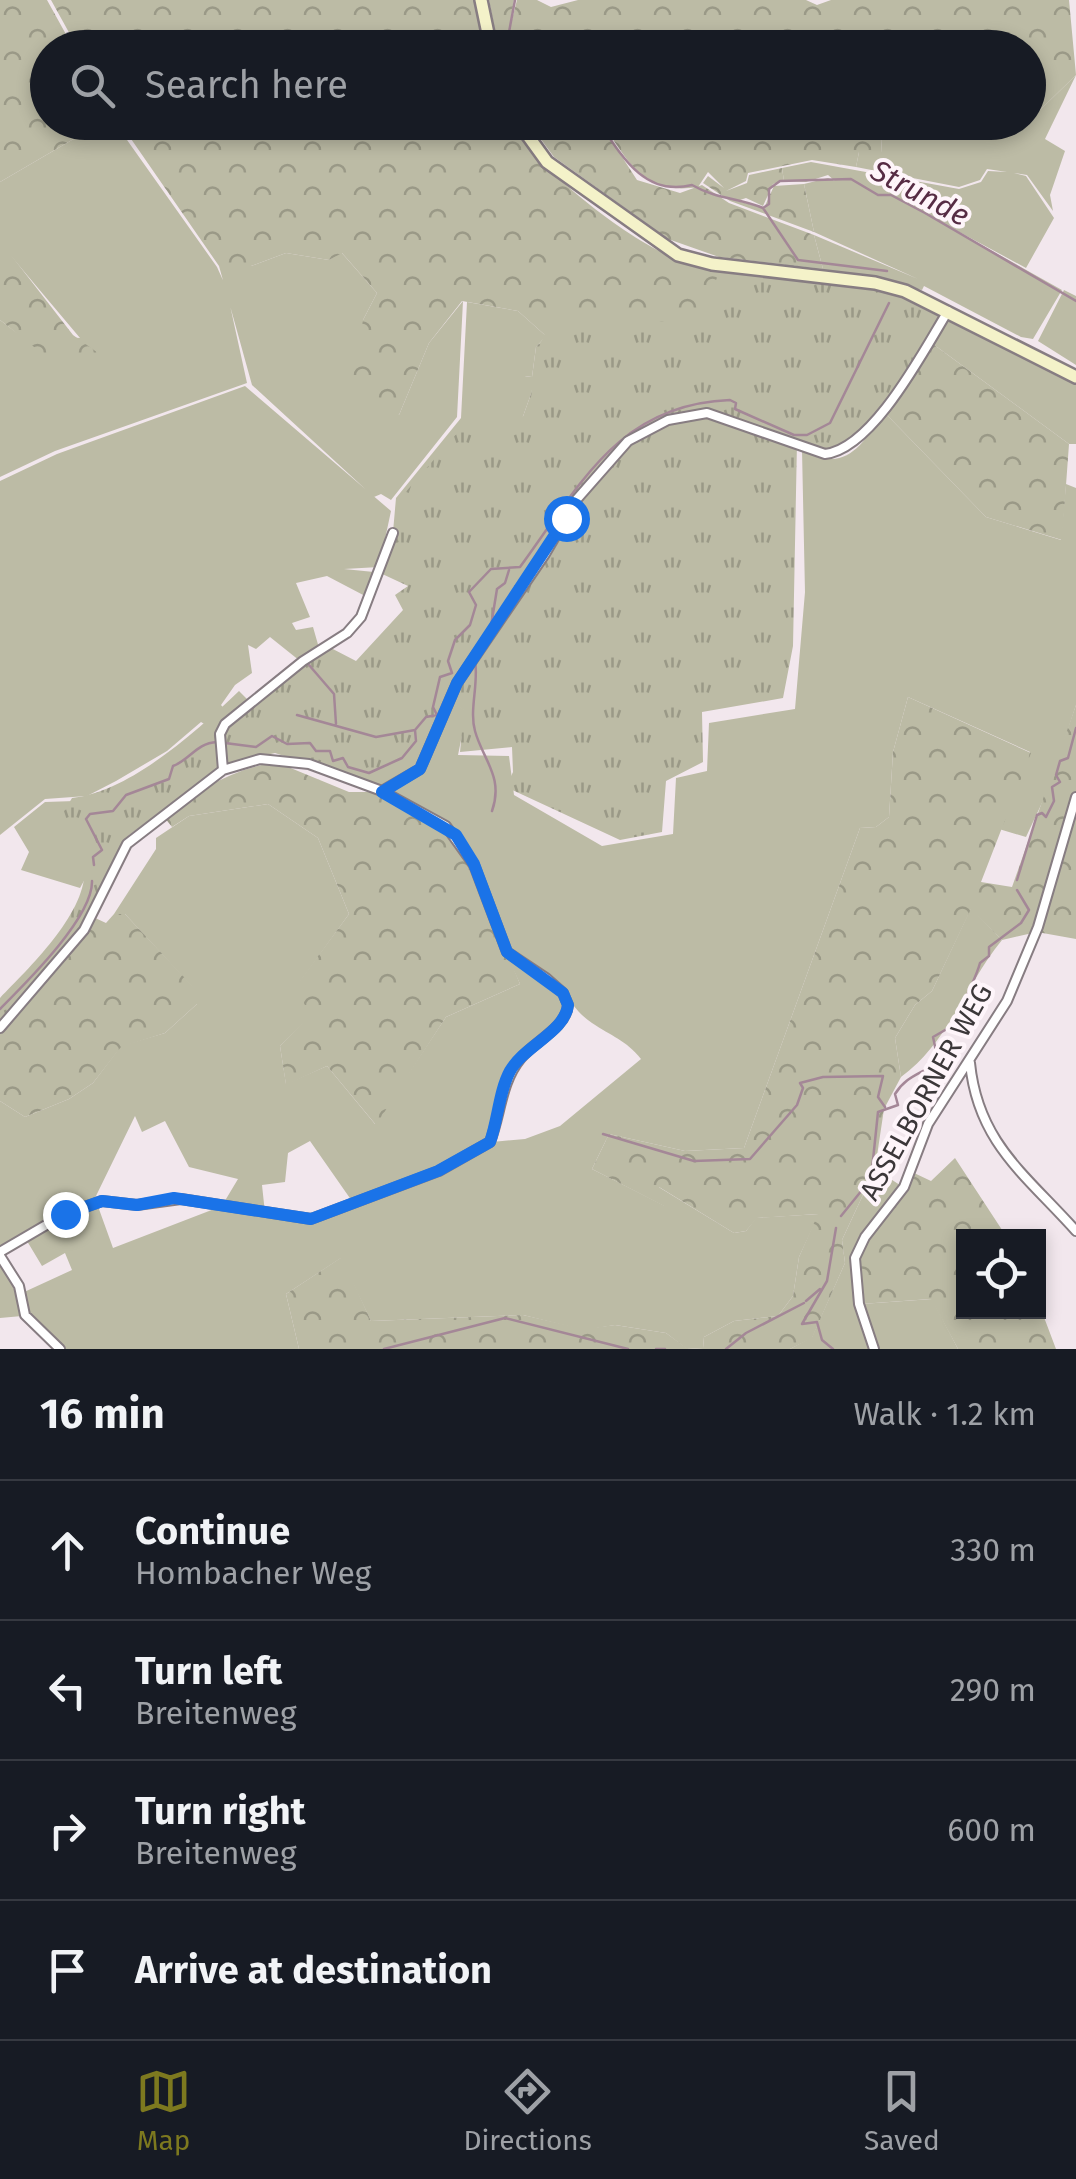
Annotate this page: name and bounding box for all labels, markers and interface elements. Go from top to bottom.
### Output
search box [30,30,1046,140]
icon: search [65,58,120,113]
text: Search here [145,62,348,108]
water label: Strunde [864,152,975,234]
route start [544,496,590,542]
street label: ASSELBORNER WEG [853,978,999,1206]
route end [43,1192,89,1238]
map controls [956,1229,1046,1319]
button: locate [956,1229,1046,1319]
text: 16 min [40,1389,165,1439]
text: Walk · 1.2 km [853,1395,1036,1433]
text: Continue [135,1508,290,1554]
icon: ahead [40,1523,95,1578]
text: 330 m [950,1531,1036,1569]
text: Hombacher Weg [135,1554,371,1592]
text: Turn left [135,1648,282,1694]
icon: left [40,1663,95,1718]
text: 290 m [950,1671,1036,1709]
text: Breitenweg [135,1694,297,1732]
text: Turn right [135,1788,305,1834]
icon: right [40,1803,95,1858]
text: 600 m [947,1811,1036,1849]
text: Breitenweg [135,1834,297,1872]
icon: arrive [40,1943,95,1998]
text: Arrive at destination [135,1947,492,1993]
tab: Map [136,2064,191,2157]
tab: Directions [463,2064,592,2157]
tab: Saved [864,2064,940,2157]

